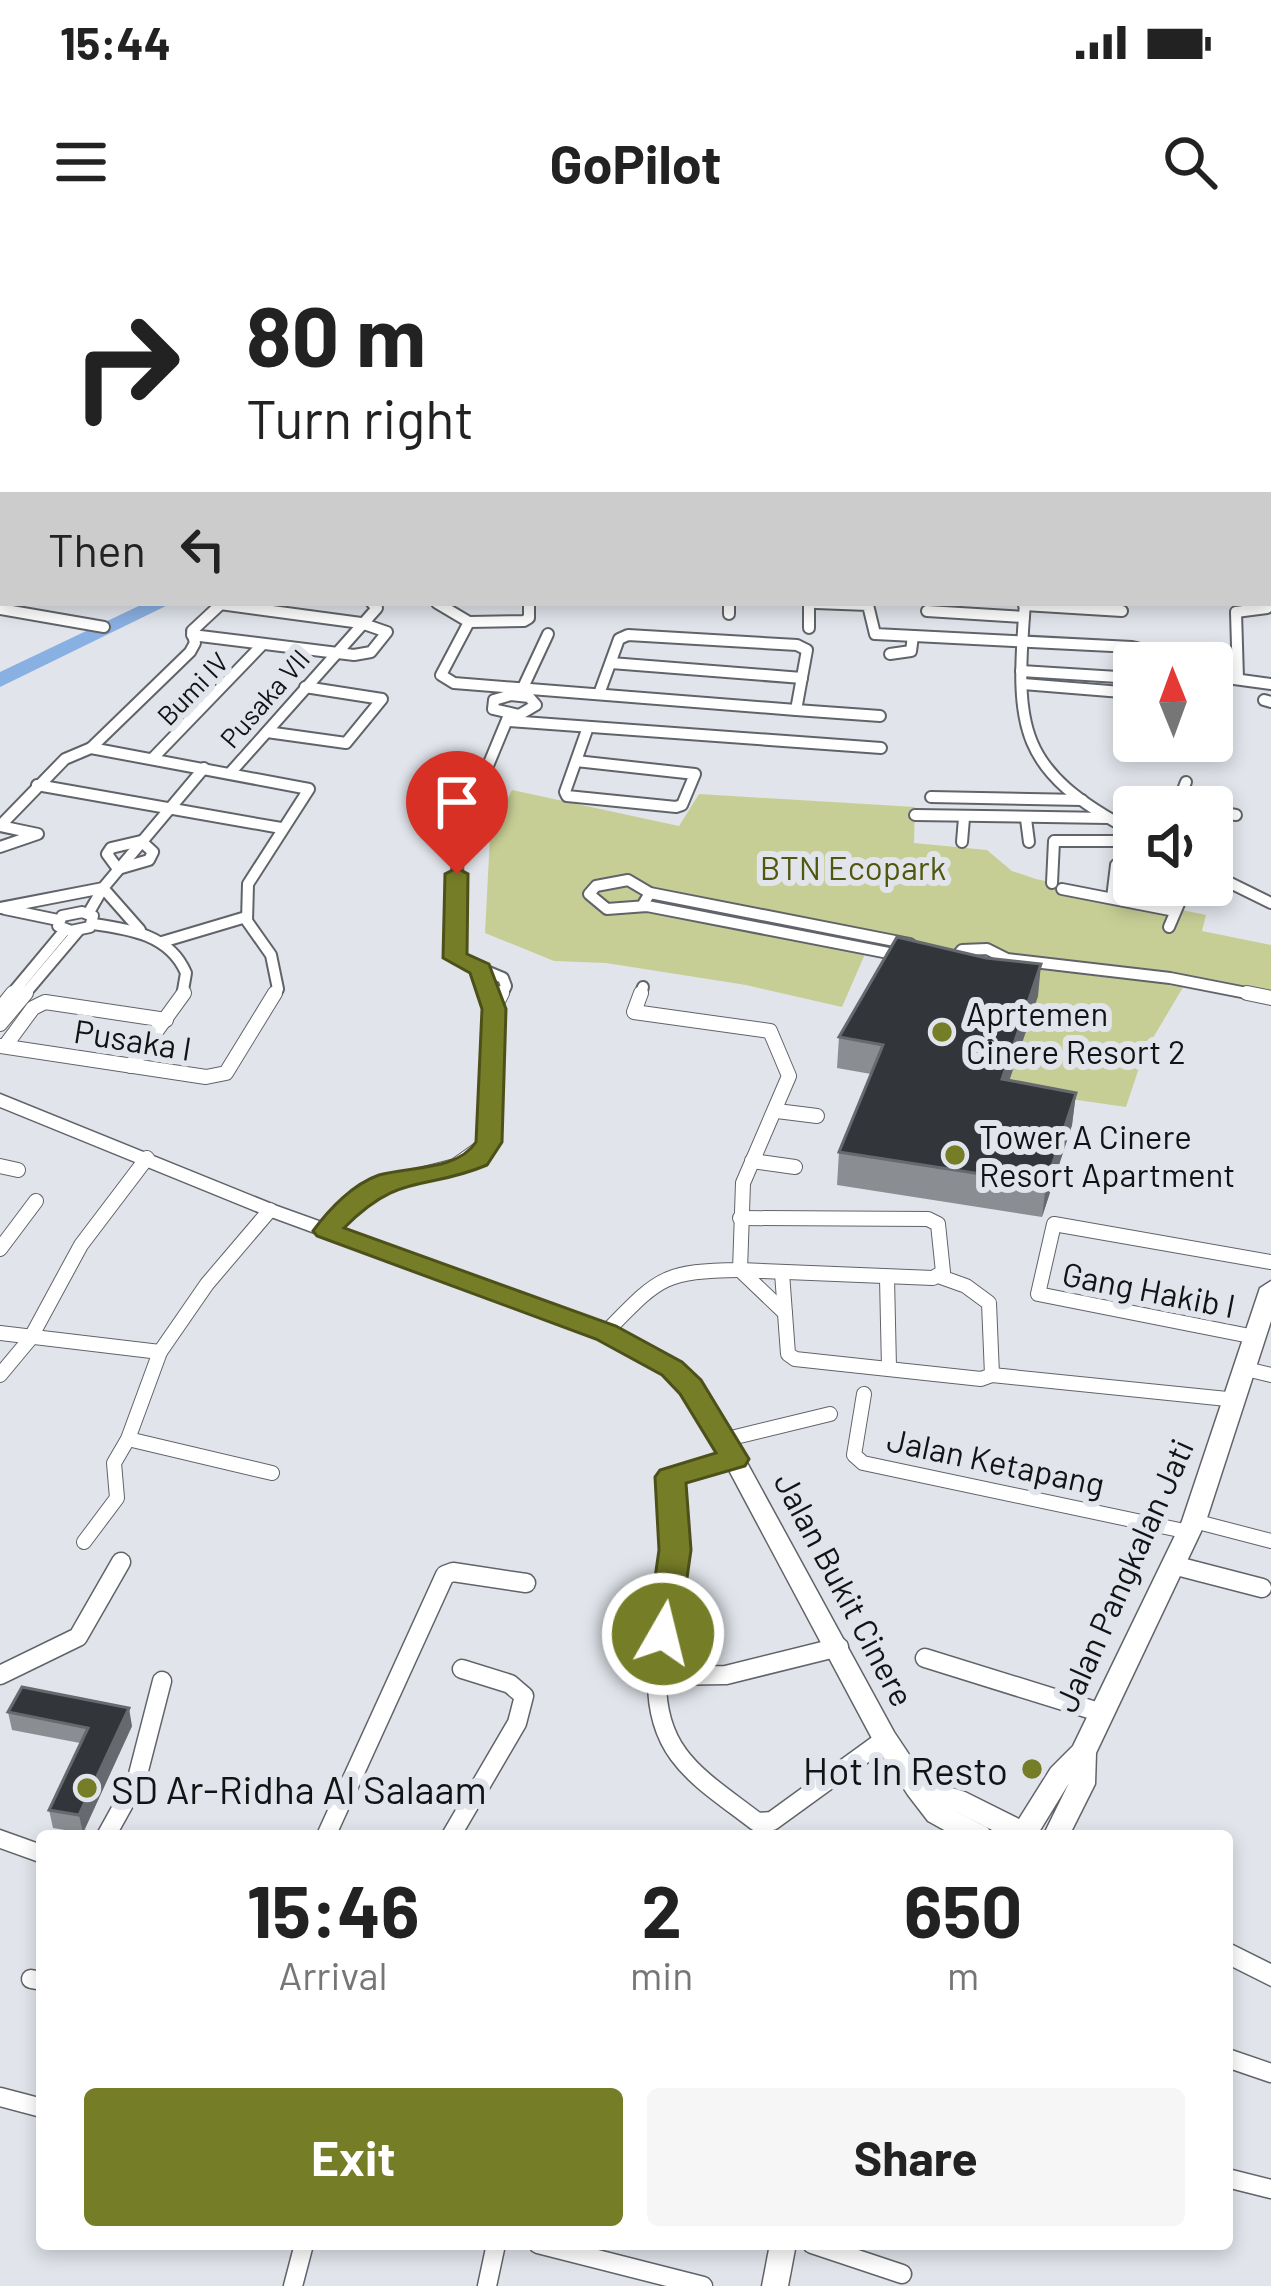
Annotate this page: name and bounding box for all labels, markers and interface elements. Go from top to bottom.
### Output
text: 15:44 [60,15,171,69]
icon: menu [48,129,114,195]
icon: search [1157,129,1223,195]
text: GoPilot [549,130,722,195]
text: 80 m [246,283,426,384]
icon: right [48,288,204,444]
text: Turn right [246,385,474,450]
icon: left [170,516,236,582]
text: Then [48,522,146,576]
street label: Pusaka VII [213,642,315,754]
north arrow [1113,642,1233,762]
map controls [1113,642,1233,906]
street label: Bumi IV [150,645,234,731]
pin [406,751,508,874]
icon: arrive [424,769,490,835]
button: sound [1113,786,1233,906]
park label: BTN Ecopark [760,847,946,887]
place label: Aprtemen Cinere Resort 2 [966,993,1186,1071]
street label: Pusaka I [71,1010,195,1068]
marker: Aprtemen Cinere Resort 2 [929,1019,955,1045]
place label: Tower A Cinere Resort Apartment [979,1116,1235,1194]
marker: Tower A Cinere Resort Apartment [942,1142,968,1168]
street label: Gang Hakib I [1059,1253,1239,1325]
street label: Jalan Ketapang [884,1418,1108,1504]
street label: Jalan Pangkalan Jati [1045,1432,1201,1718]
street label: Jalan Bukit Cinere [766,1465,924,1713]
position arrow [600,1571,726,1697]
place label: Hot In Resto [803,1746,1008,1793]
marker: Hot In Resto [1019,1756,1045,1782]
place label: SD Ar-Ridha Al Salaam [111,1765,487,1812]
marker: SD Ar-Ridha Al Salaam [74,1775,100,1801]
text: 15:46 [247,1866,419,1952]
text: 2 [641,1866,682,1952]
text: 650 [904,1866,1022,1952]
text: Arrival [278,1951,388,1998]
text: min [630,1951,693,1998]
text: m [947,1951,979,1998]
button: Exit [84,2088,623,2226]
button: Share [647,2088,1185,2226]

